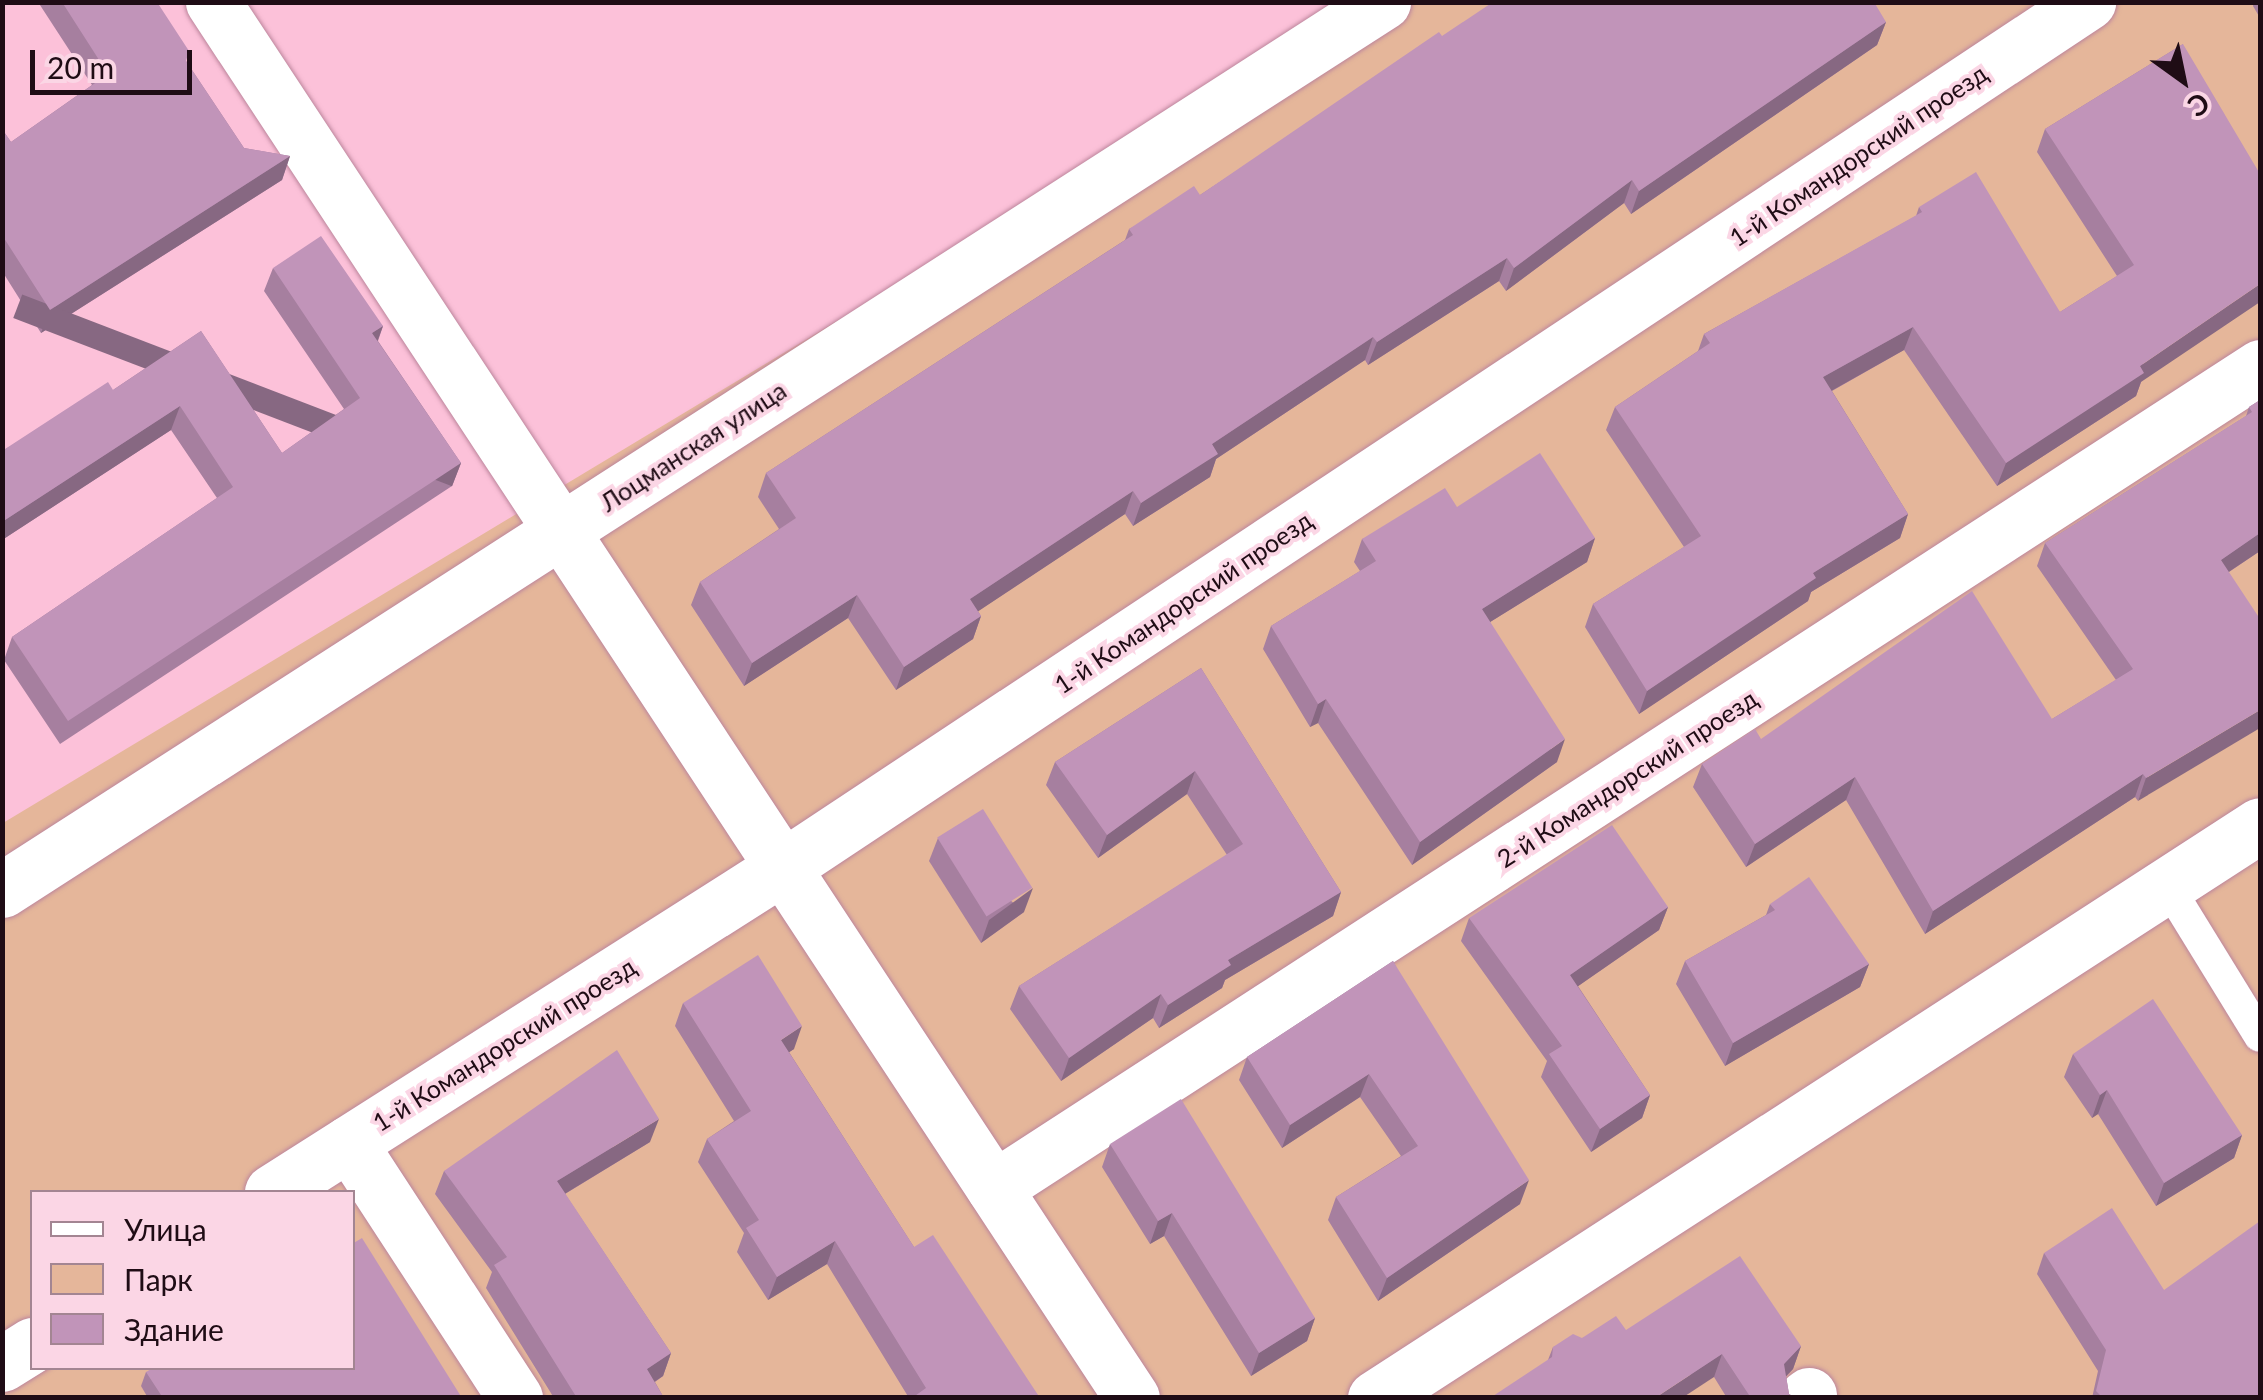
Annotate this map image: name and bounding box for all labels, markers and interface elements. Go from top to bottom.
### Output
scale bar [35,30,198,92]
north arrow [2133,30,2233,130]
text: 20 m [47,49,114,85]
street label: 1-й Командорский проезд [1724,58,1992,252]
text: С [2182,86,2216,124]
street label: Лоцманская улица [594,375,792,517]
street label: 1-й Командорский проезд [1049,505,1317,699]
street label: 2-й Командорский проезд [1491,683,1763,873]
street label: 1-й Командорский проезд [367,951,641,1137]
legend [30,1190,355,1370]
text: Улица [124,1211,207,1247]
text: Парк [124,1261,193,1297]
text: Здание [124,1311,224,1347]

